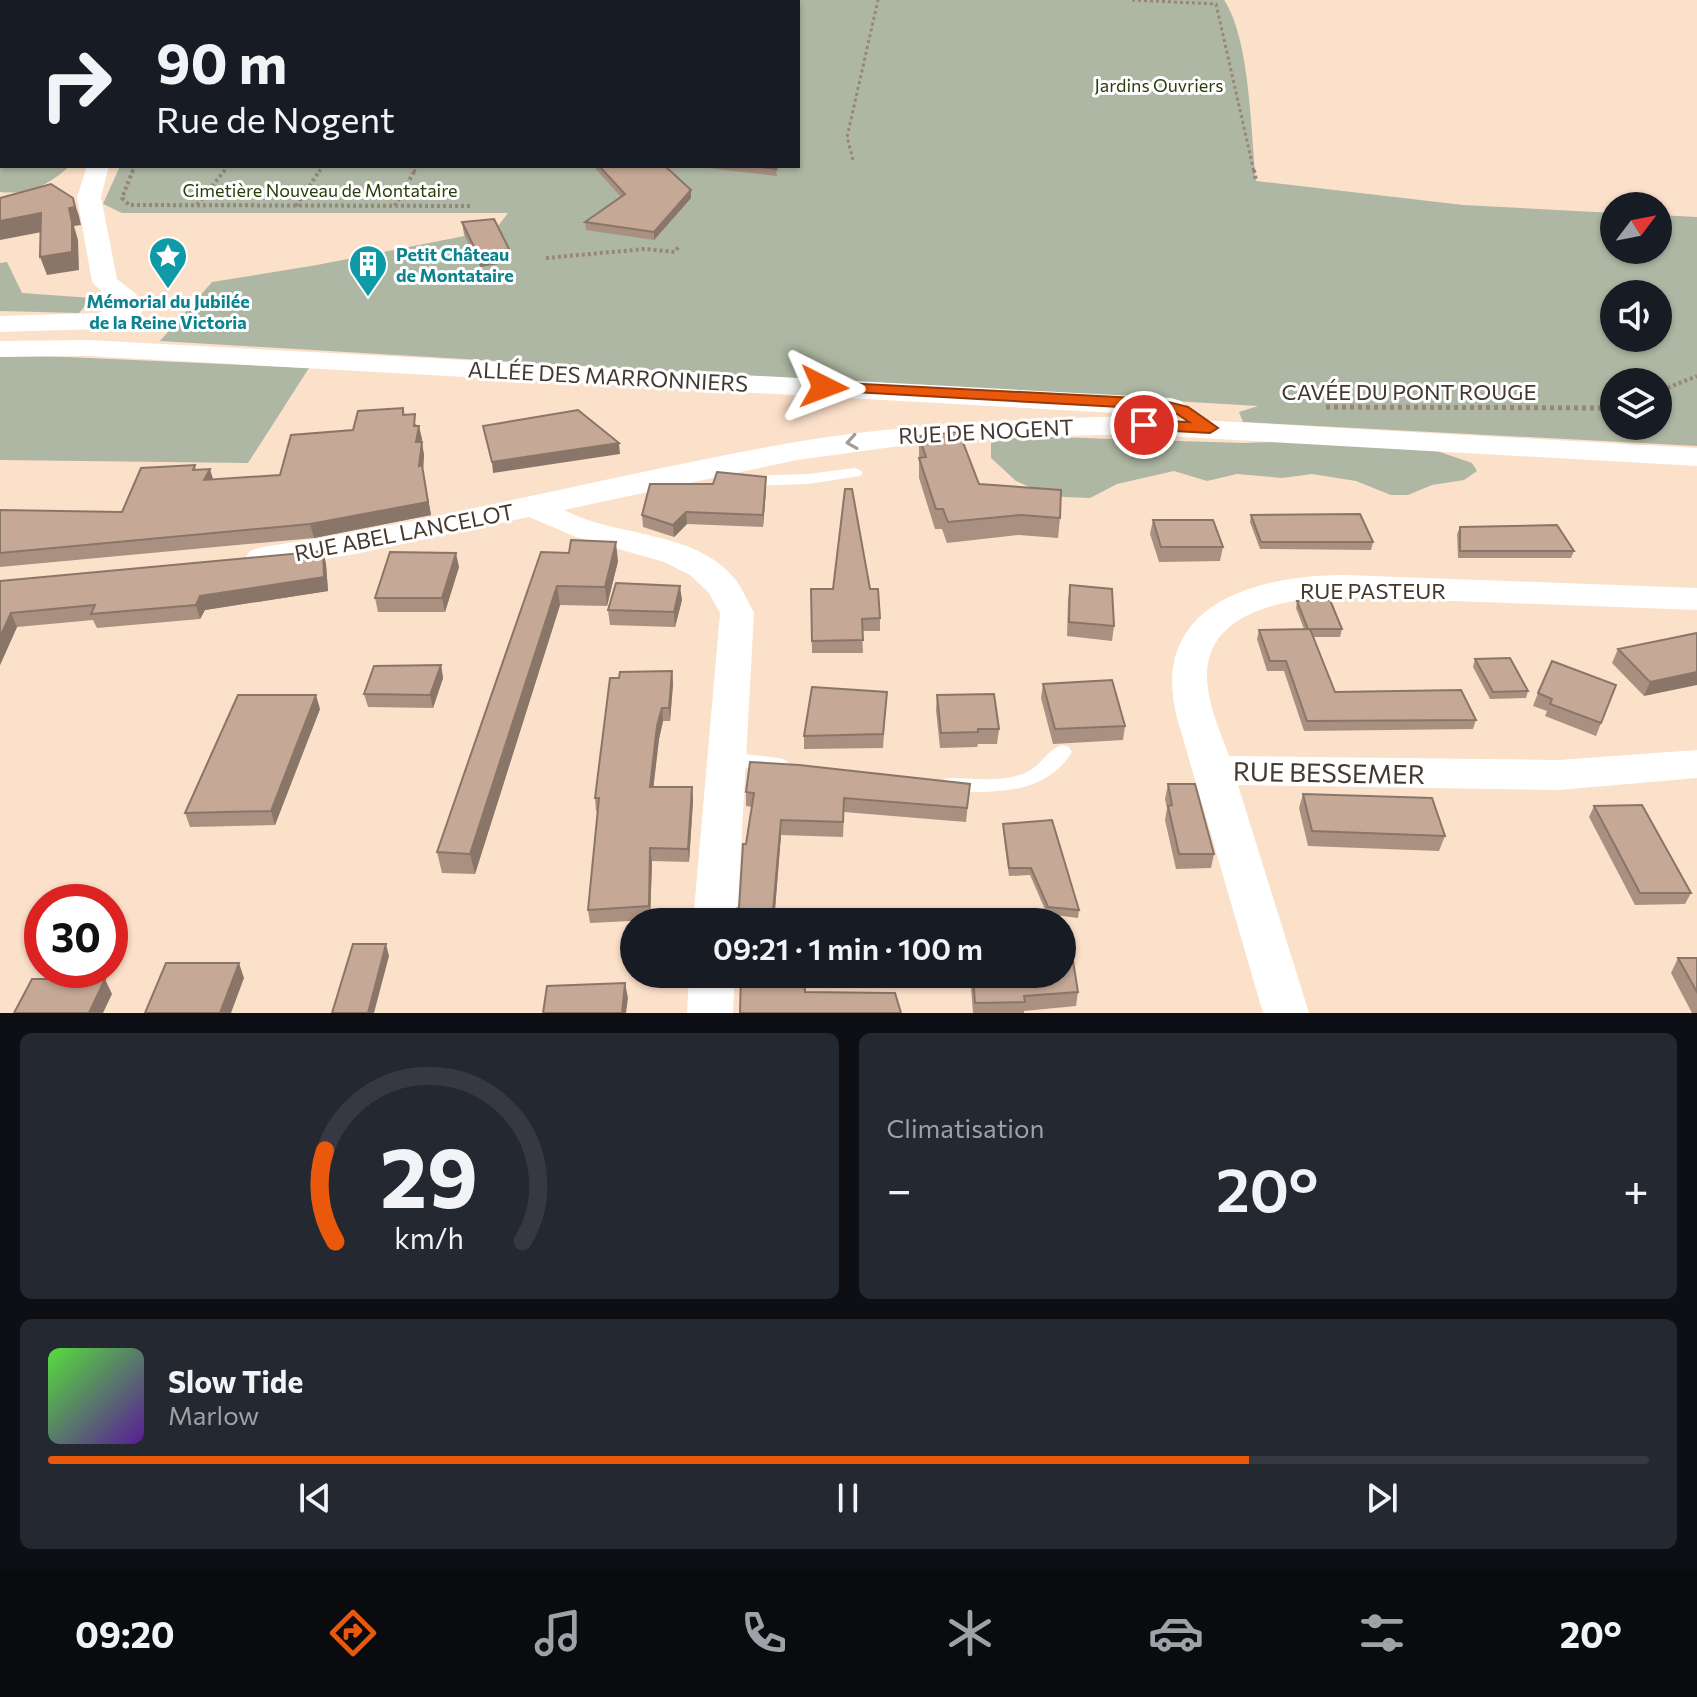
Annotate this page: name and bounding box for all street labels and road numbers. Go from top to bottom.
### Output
street label: ALLÉE DES MARRONNIERS [467,355,749,397]
street label: CAVÉE DU PONT ROUGE [1282,378,1536,405]
street label: RUE DE NOGENT [898,413,1074,449]
street label: RUE ABEL LANCELOT [292,497,516,567]
street label: RUE PASTEUR [1300,577,1446,604]
street label: RUE BESSEMER [1233,755,1425,789]

